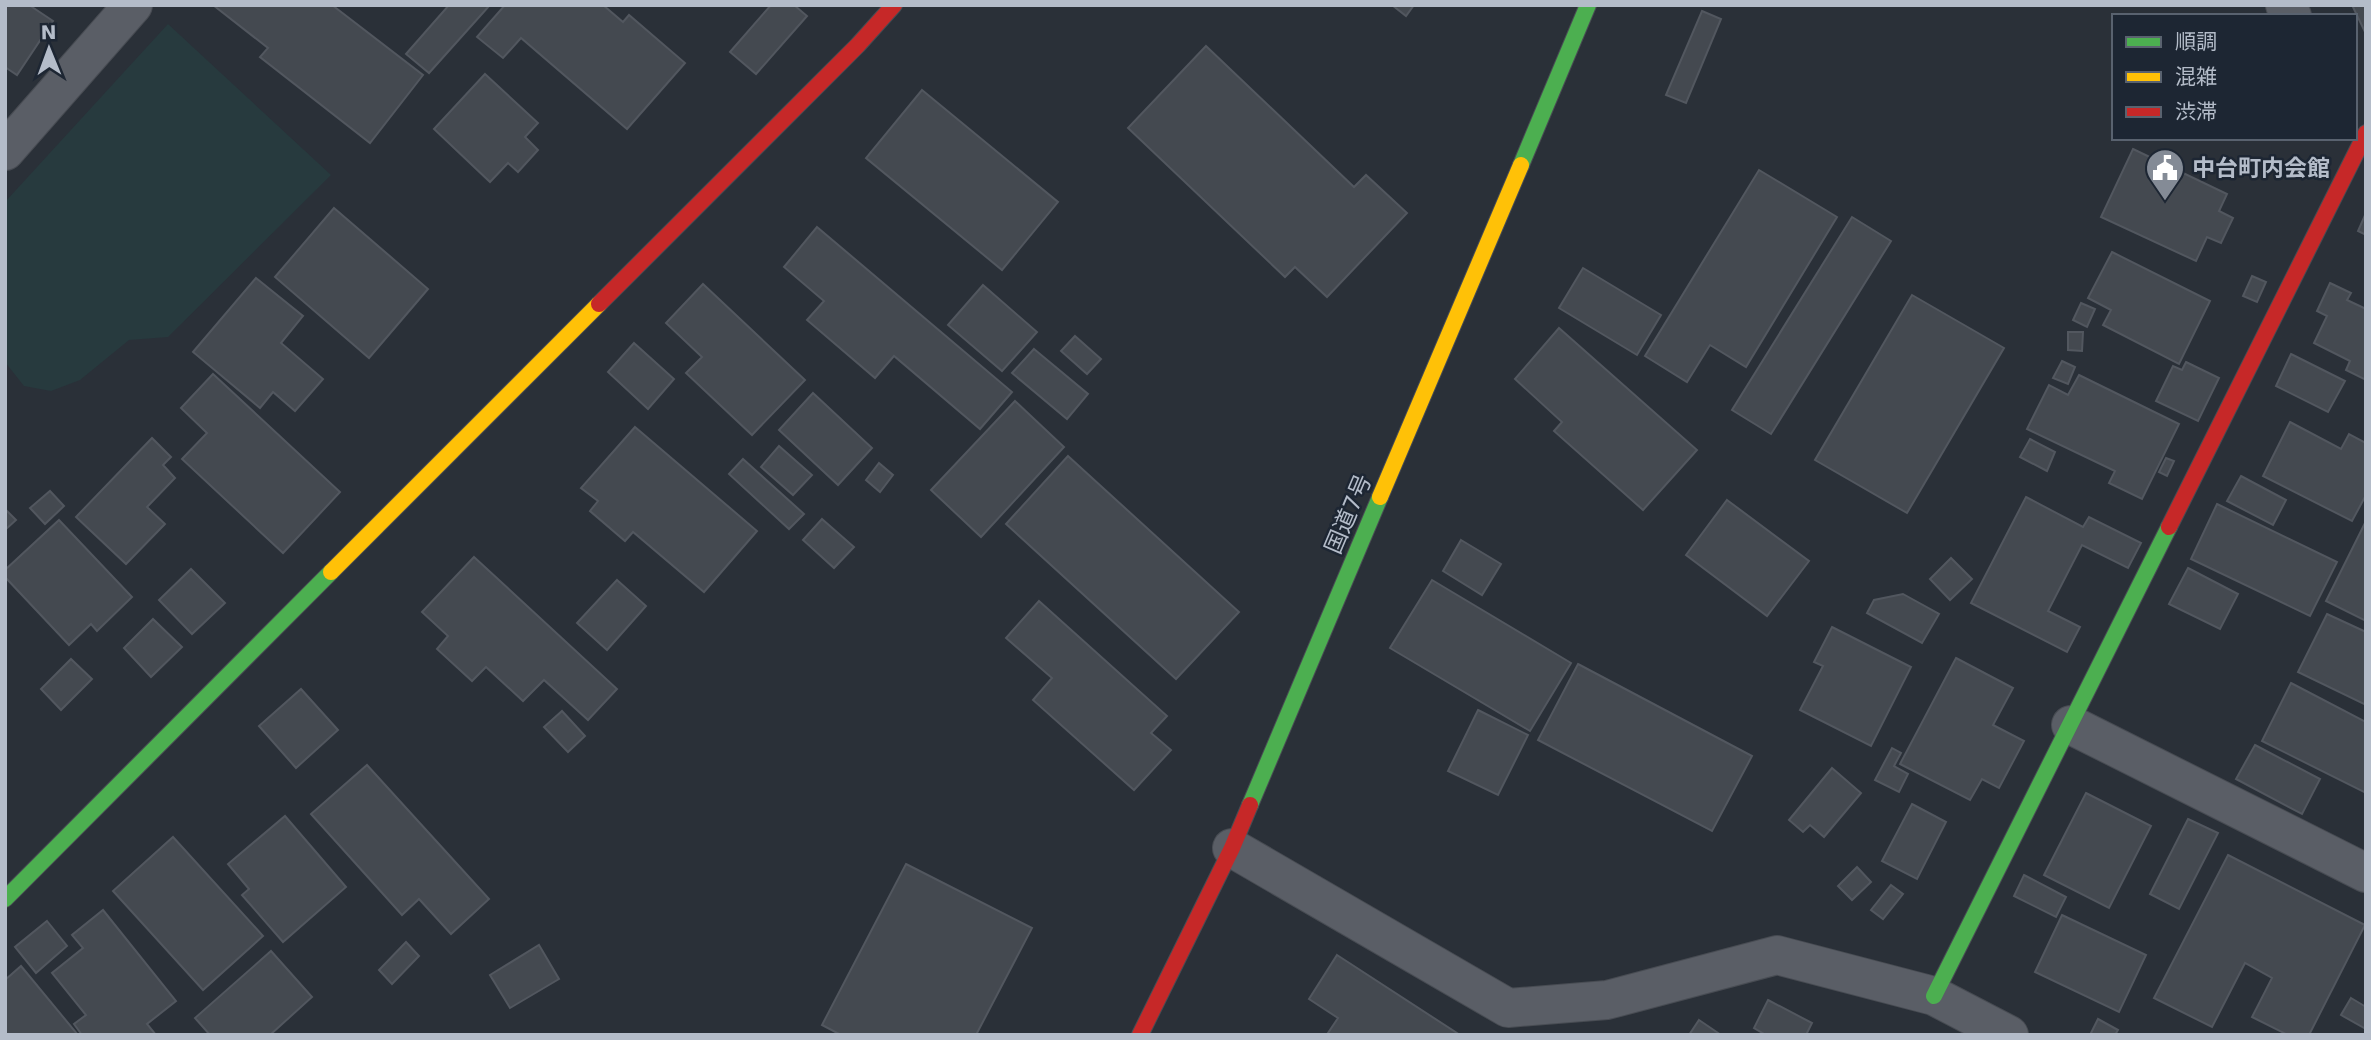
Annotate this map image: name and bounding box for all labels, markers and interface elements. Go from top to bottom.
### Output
north arrow [14,14,84,84]
legend [2112,14,2357,140]
text: N [41,21,57,43]
text: 順調 [2175,30,2217,54]
text: 混雑 [2175,65,2217,89]
text: 渋滞 [2175,100,2217,124]
public building icon: 中台町内会館 [2144,147,2186,202]
place label: 中台町内会館 [2192,155,2330,181]
street label: 国道7号 [1320,470,1376,558]

